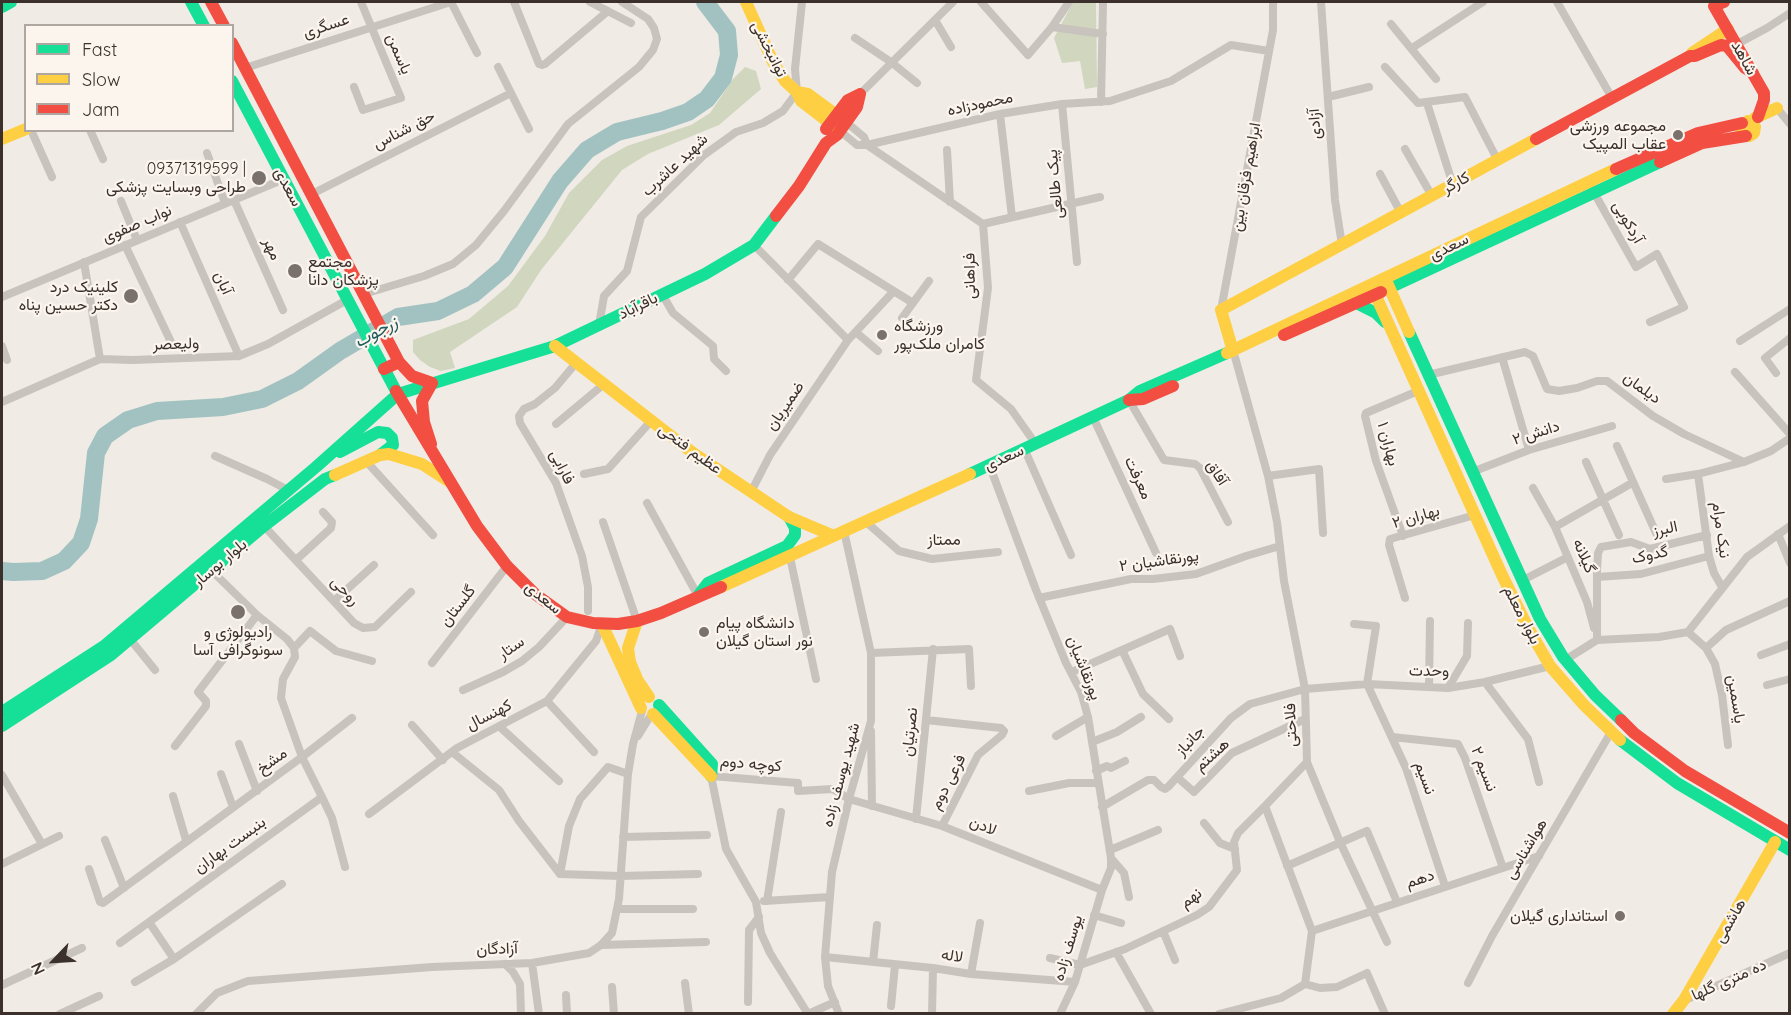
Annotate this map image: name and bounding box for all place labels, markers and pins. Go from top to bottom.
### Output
place label: مجموعه ورزشی عقاب المپیک [1570,116,1666,154]
marker: مجموعه ورزشی عقاب المپیک [1671,128,1685,142]
place label: 09371319599 | طراحی وبسایت پزشکی [106,159,246,197]
marker: 09371319599 | طراحی وبسایت پزشکی [250,169,268,187]
place label: مجتمع پزشکان دانا [308,252,379,290]
marker: مجتمع پزشکان دانا [286,262,304,280]
place label: کلینیک درد دکتر حسین پناه [19,277,118,315]
marker: کلینیک درد دکتر حسین پناه [122,287,140,305]
place label: ورزشگاه کامران ملک‌پور [894,316,985,354]
marker: ورزشگاه کامران ملک‌پور [875,328,889,342]
marker: رادیولوژی و سونوگرافی آسا [229,603,247,621]
place label: دانشگاه پیام نور استان گیلان [716,613,813,651]
place label: رادیولوژی و سونوگرافی آسا [193,622,283,660]
marker: دانشگاه پیام نور استان گیلان [697,625,711,639]
place label: استانداری گیلان [1510,906,1608,926]
marker: استانداری گیلان [1613,909,1627,923]

